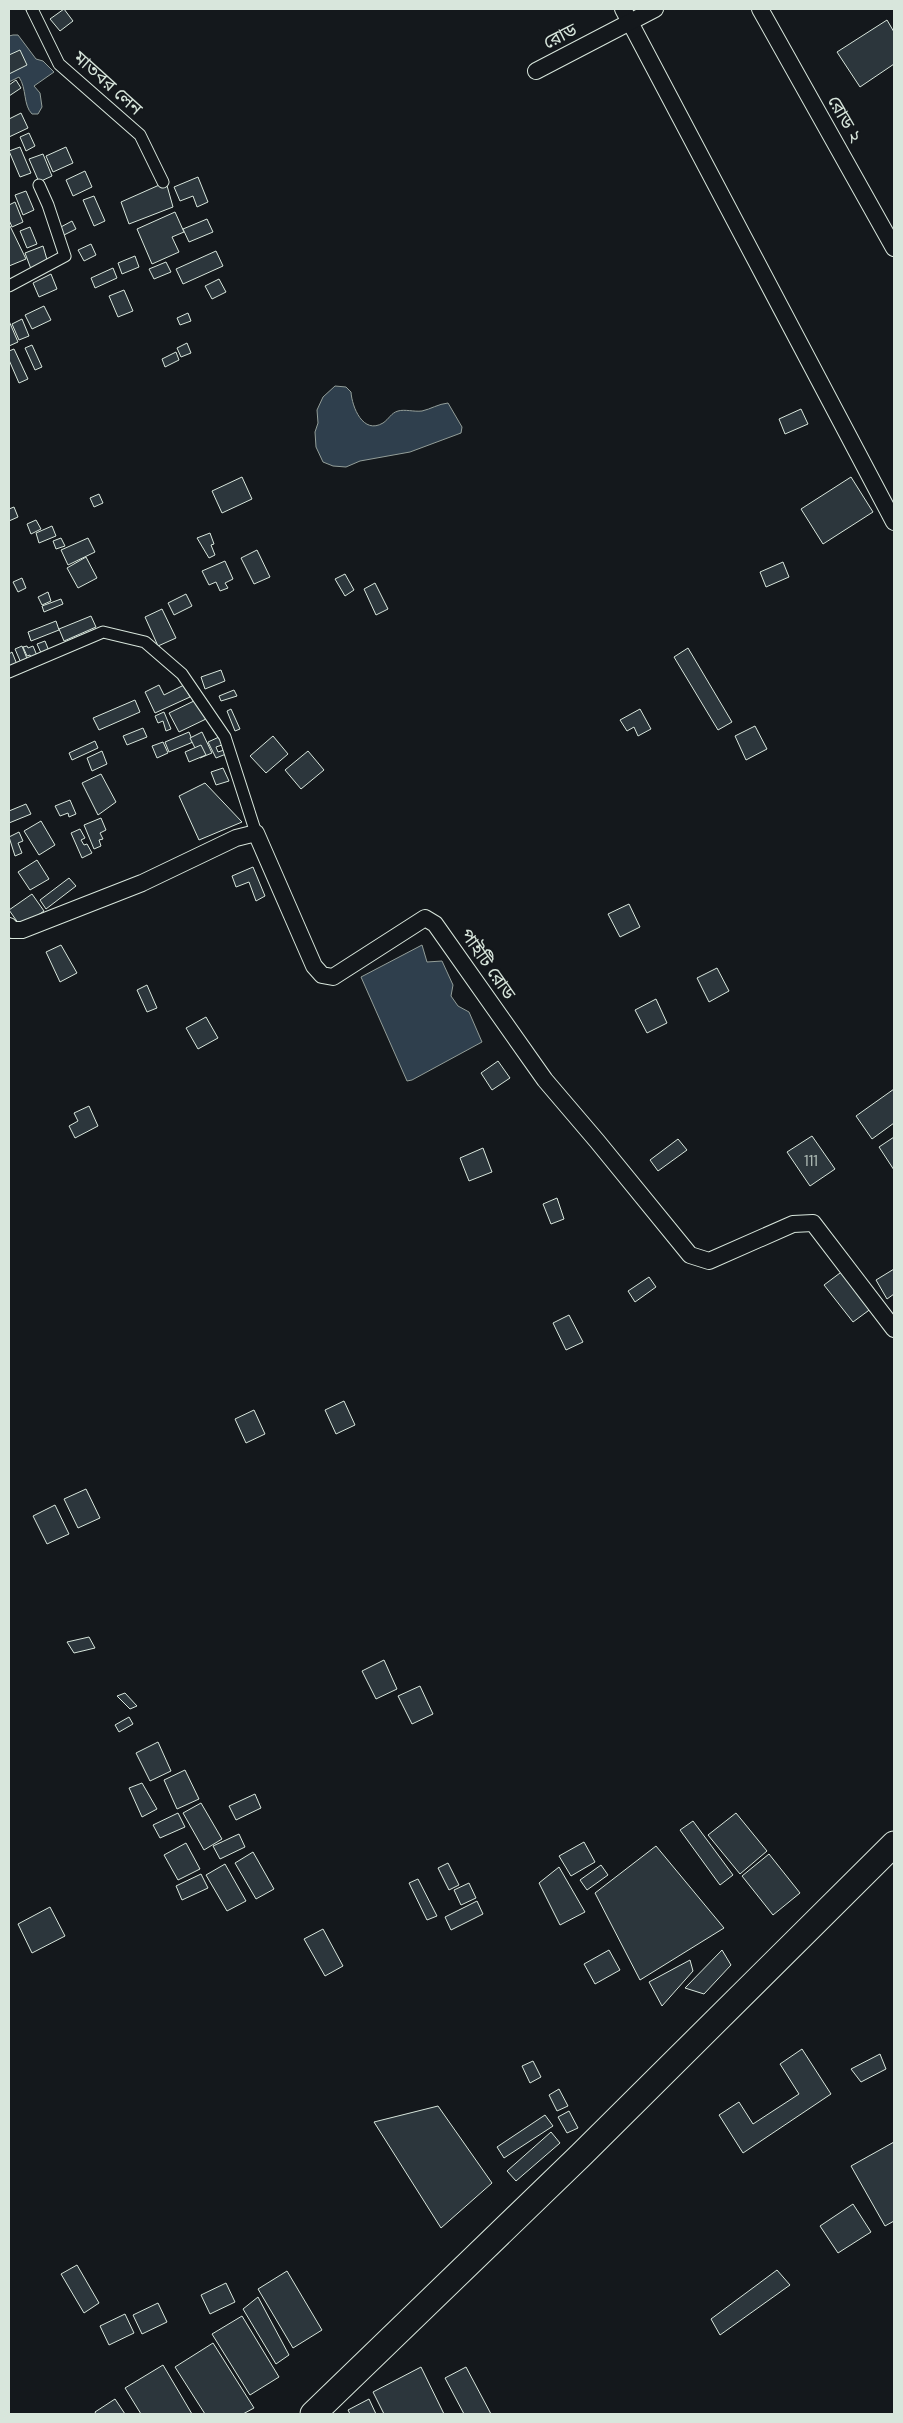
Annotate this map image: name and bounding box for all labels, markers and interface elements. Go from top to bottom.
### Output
street label: রোড [539,17,581,55]
street label: মাতবর লেন [68,45,149,121]
street label: রোড ২ [822,91,868,147]
street label: পাইটি রোড [455,924,521,1004]
house number: 111 [804,1151,818,1171]

